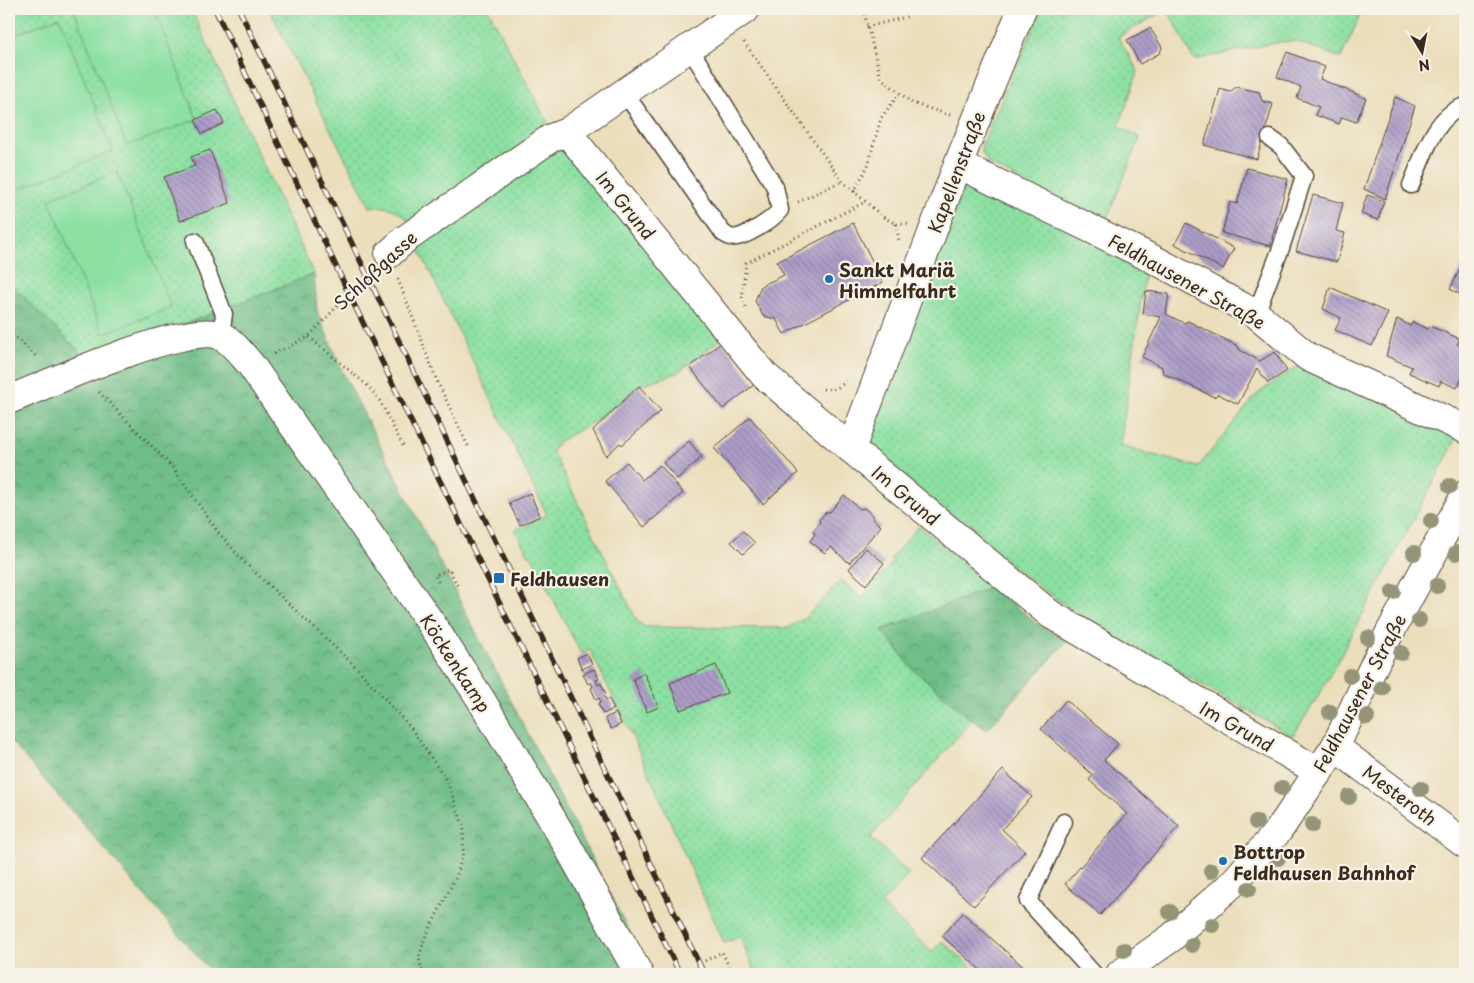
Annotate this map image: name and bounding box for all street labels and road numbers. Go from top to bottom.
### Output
street label: Kapellenstraße [920,107,992,237]
street label: Im Grund [590,165,662,245]
street label: Schloßgasse [327,224,423,316]
street label: Feldhausener Straße [1104,227,1270,335]
street label: Im Grund [866,458,946,532]
street label: Köckenkamp [414,608,498,718]
street label: Feldhausener Straße [1306,609,1412,777]
street label: Im Grund [1195,694,1279,758]
street label: Mesteroth [1357,758,1443,832]

